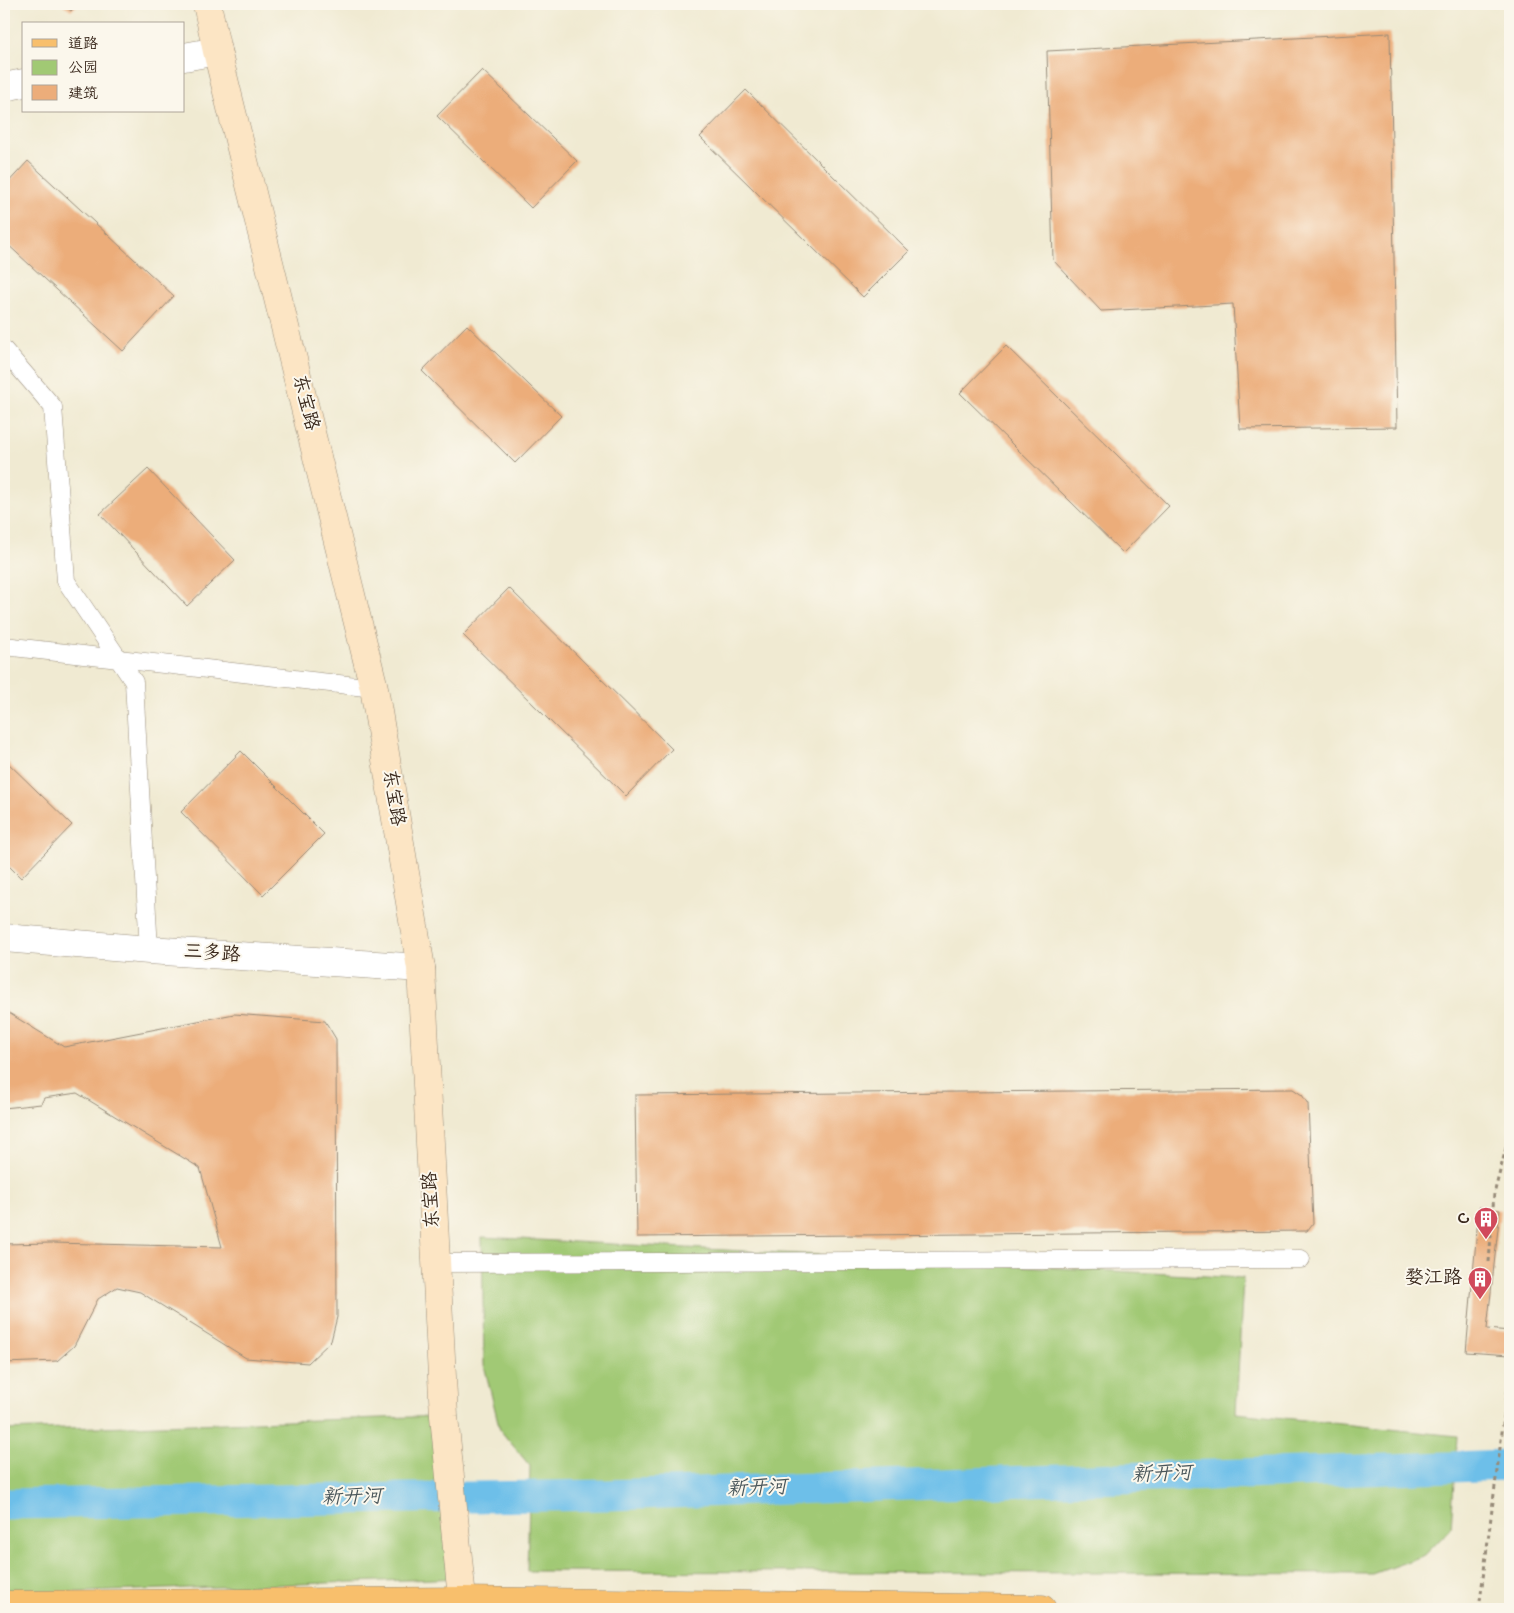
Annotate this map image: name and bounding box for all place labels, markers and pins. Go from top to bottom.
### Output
building icon: C [1473,1206,1499,1240]
place label: C [1458,1208,1470,1231]
building icon: 婺江路 [1467,1266,1493,1300]
place label: 婺江路 [1405,1267,1462,1291]

